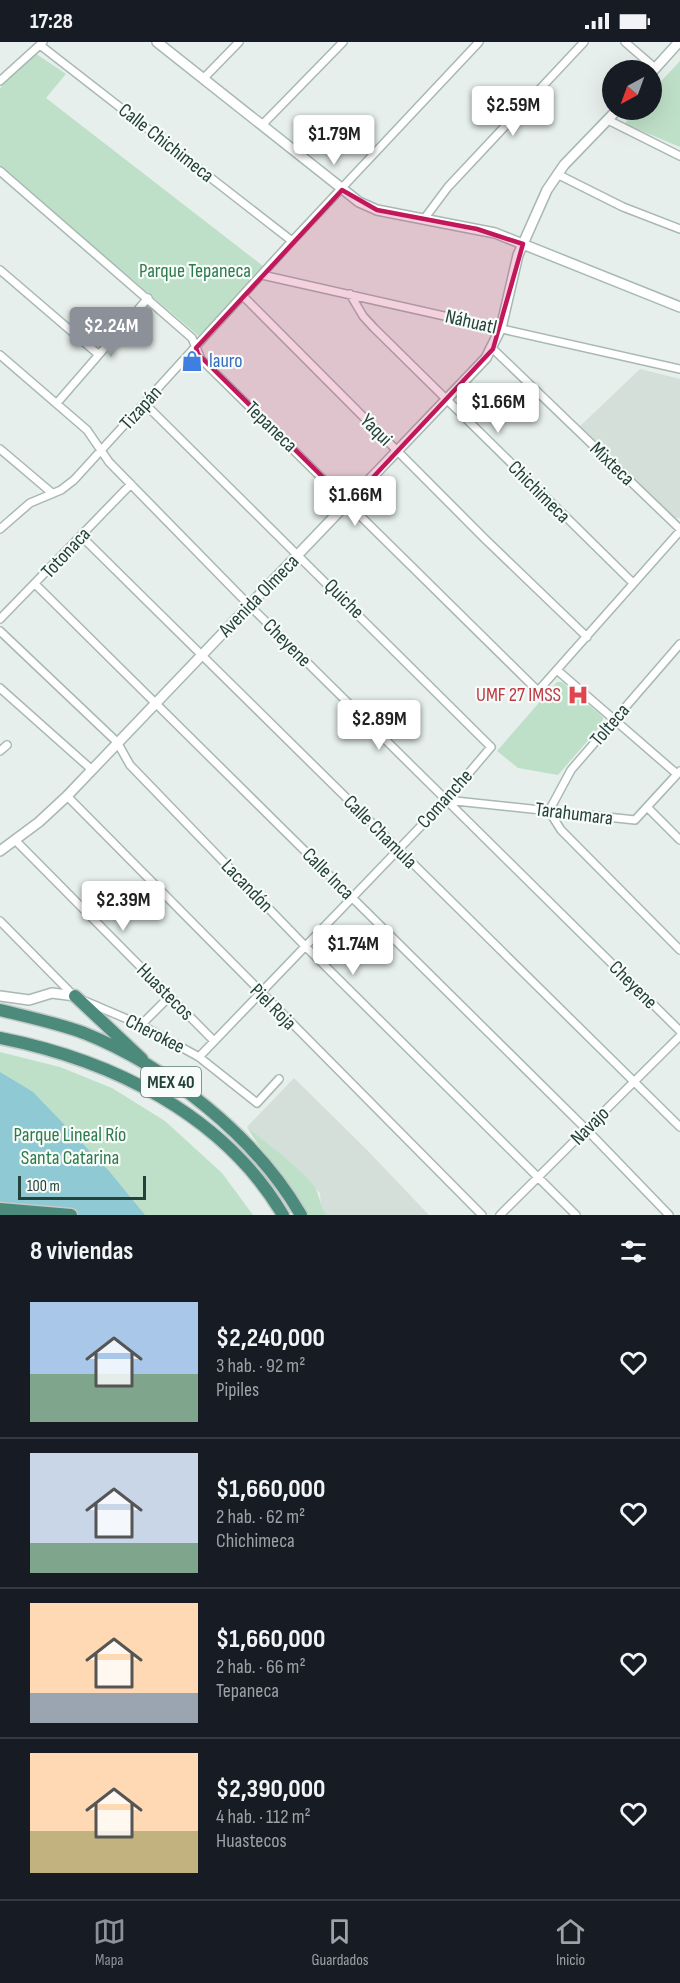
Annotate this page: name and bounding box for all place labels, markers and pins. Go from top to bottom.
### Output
pin: $2.59M [464,86,562,137]
pin: $1.79M [285,115,383,166]
pin: $2.24M [62,307,160,358]
shop icon: lauro [180,349,204,373]
place label: lauro [209,349,243,373]
pin: $1.66M [449,383,547,434]
pin: $1.66M [306,476,404,527]
place label: UMF 27 IMSS [476,683,561,707]
hospital icon: UMF 27 IMSS [566,683,590,707]
pin: $2.89M [330,700,428,751]
pin: $2.39M [74,881,172,932]
pin: $1.74M [304,925,402,976]

